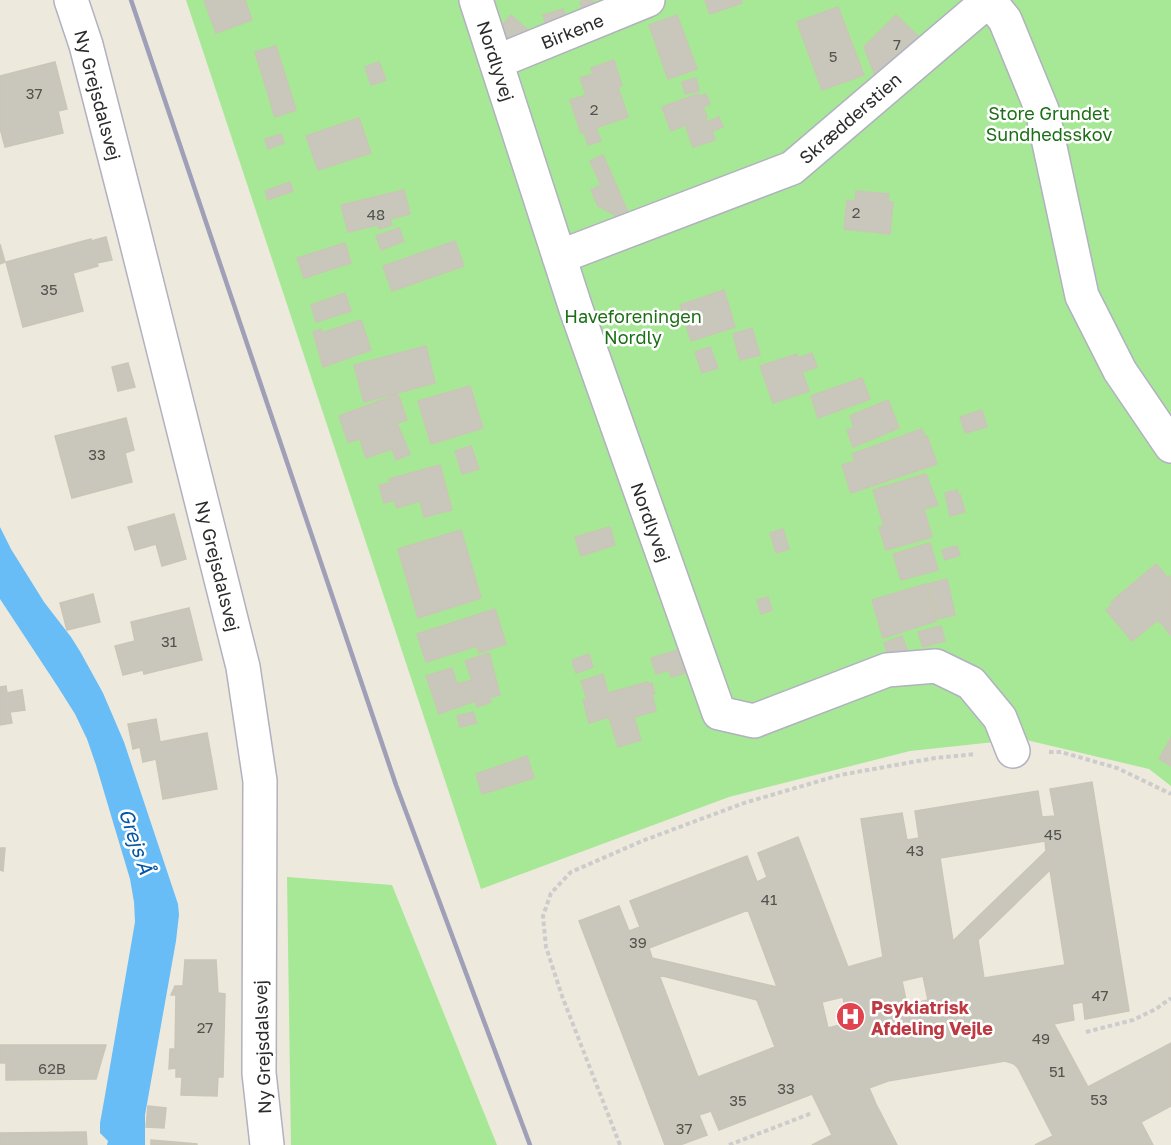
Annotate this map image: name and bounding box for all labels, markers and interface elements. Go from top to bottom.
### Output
street label: Birkene [537,9,607,53]
street label: Nordlyvej [473,18,519,104]
street label: Ny Grejsdalsvej [70,27,126,163]
house number: 7 [893,35,901,53]
house number: 5 [829,47,837,65]
street label: Skrædderstien [794,68,906,168]
house number: 37 [26,84,42,102]
house number: 2 [590,100,598,118]
park label: Store Grundet Sundhedsskov [986,102,1112,145]
house number: 2 [852,203,860,221]
house number: 48 [367,205,385,223]
house number: 35 [40,280,58,298]
park label: Haveforeningen Nordly [564,305,702,348]
house number: 33 [88,445,106,463]
street label: Nordlyvej [626,479,676,565]
street label: Ny Grejsdalsvej [191,498,245,634]
house number: 31 [161,632,177,650]
water label: Grejs Å [114,805,160,878]
house number: 45 [1044,825,1062,843]
house number: 43 [906,841,924,859]
house number: 41 [761,890,777,908]
house number: 39 [629,933,647,951]
street label: Ny Grejsdalsvej [249,980,275,1114]
house number: 47 [1091,986,1109,1004]
place label: Psykiatrisk Afdeling Vejle [871,996,993,1039]
hospital icon: Psykiatrisk Afdeling Vejle [834,1001,866,1033]
house number: 27 [197,1018,213,1036]
house number: 49 [1032,1029,1050,1047]
house number: 62B [38,1059,66,1077]
house number: 51 [1049,1062,1065,1080]
house number: 33 [777,1079,795,1097]
house number: 53 [1090,1090,1108,1108]
house number: 35 [729,1091,747,1109]
house number: 37 [676,1119,692,1137]

